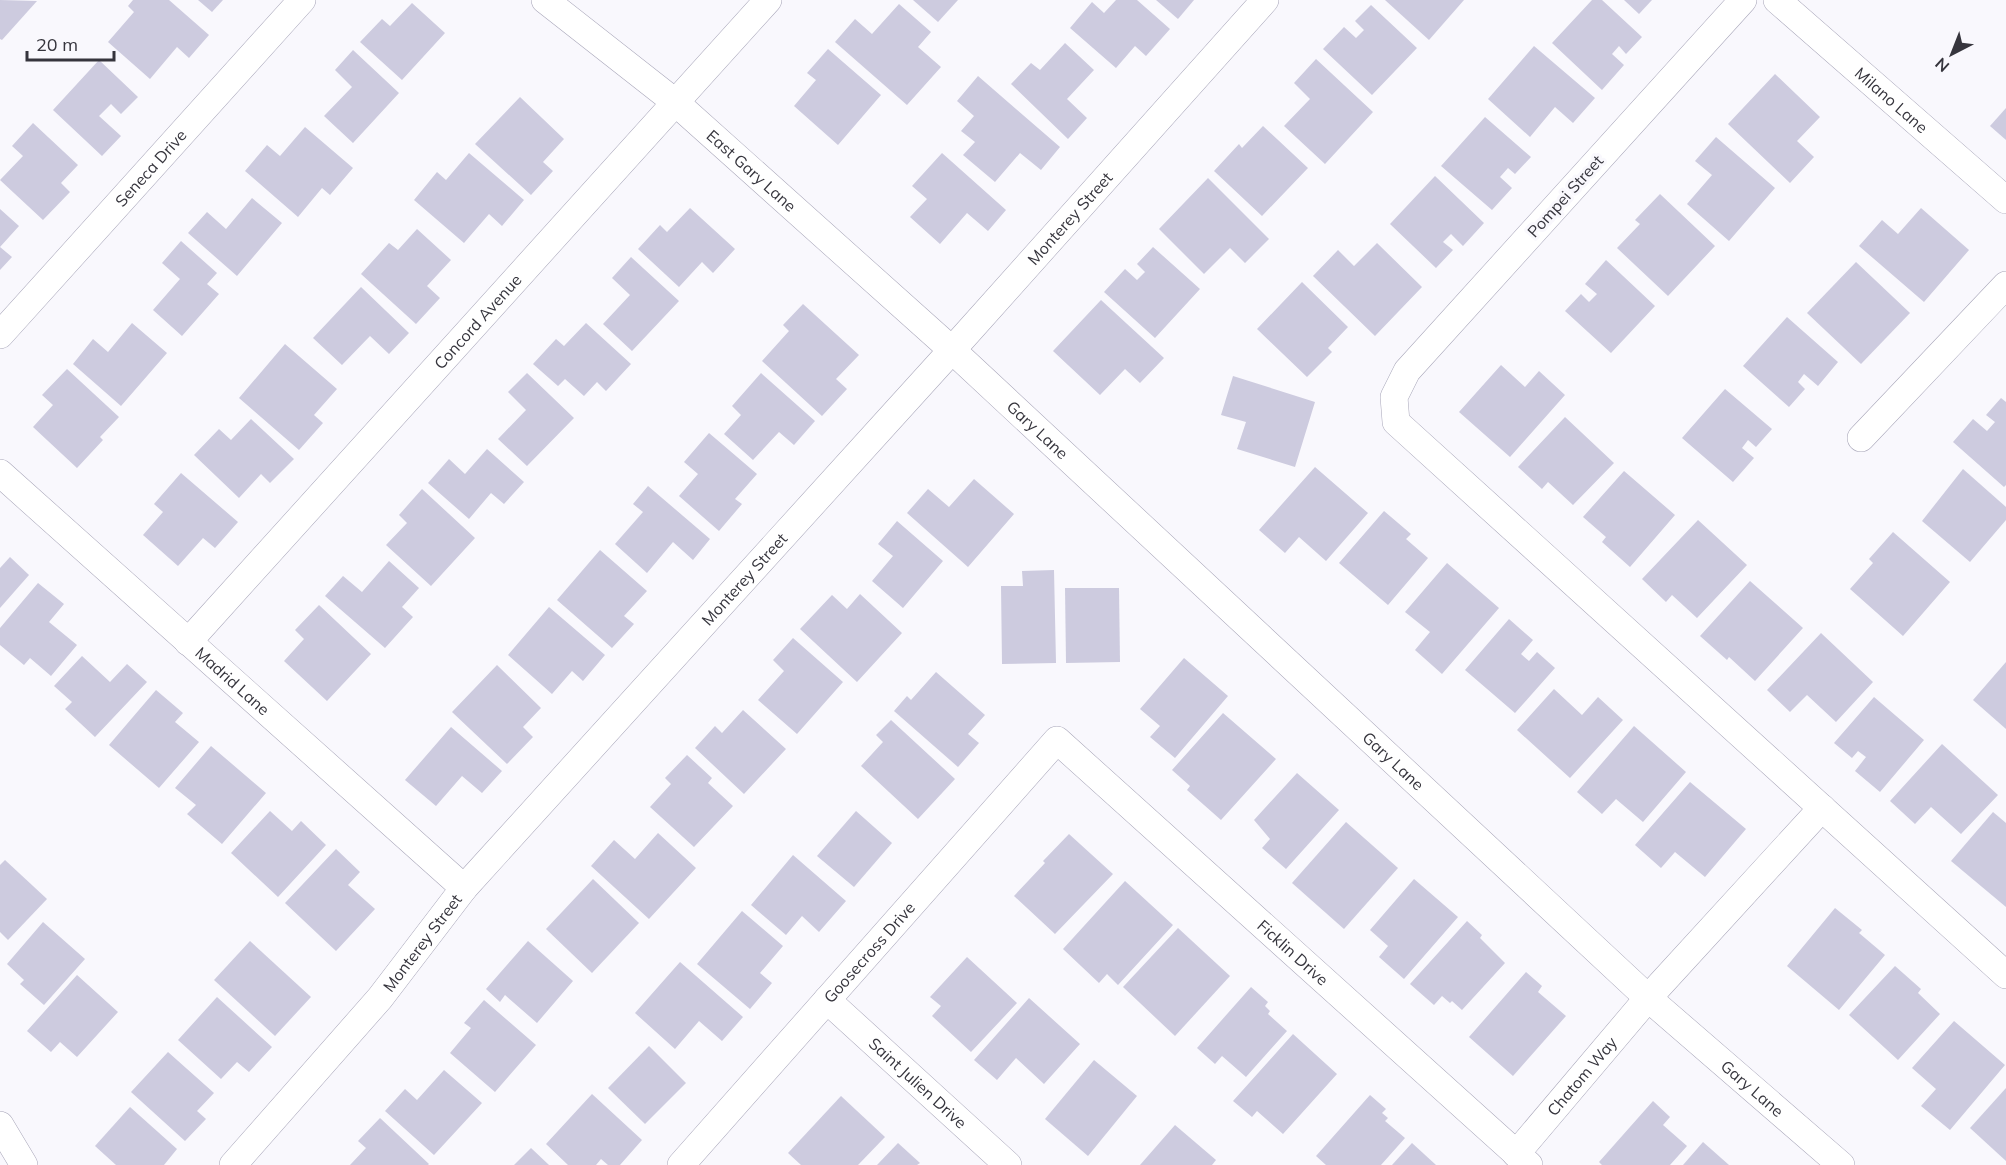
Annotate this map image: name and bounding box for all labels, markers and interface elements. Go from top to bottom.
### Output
scale bar [27,24,114,62]
north arrow [1922,24,1982,84]
text: 20 m [36,33,78,56]
text: N [1931,54,1953,77]
street label: Milano Lane [1851,63,1932,137]
street label: Seneca Drive [111,125,191,211]
street label: East Gary Lane [703,125,800,216]
street label: Pompei Street [1523,150,1607,241]
street label: Monterey Street [1023,167,1117,269]
street label: Concord Avenue [430,270,526,373]
street label: Gary Lane [1003,396,1073,463]
street label: Monterey Street [697,528,791,629]
street label: Madrid Lane [191,643,274,719]
street label: Gary Lane [1358,727,1428,794]
street label: Monterey Street [378,890,466,996]
street label: Goosecross Drive [819,898,919,1007]
street label: Ficklin Drive [1253,915,1333,990]
street label: Chatom Way [1543,1032,1621,1120]
street label: Saint Julien Drive [865,1033,971,1133]
street label: Gary Lane [1717,1056,1788,1121]

